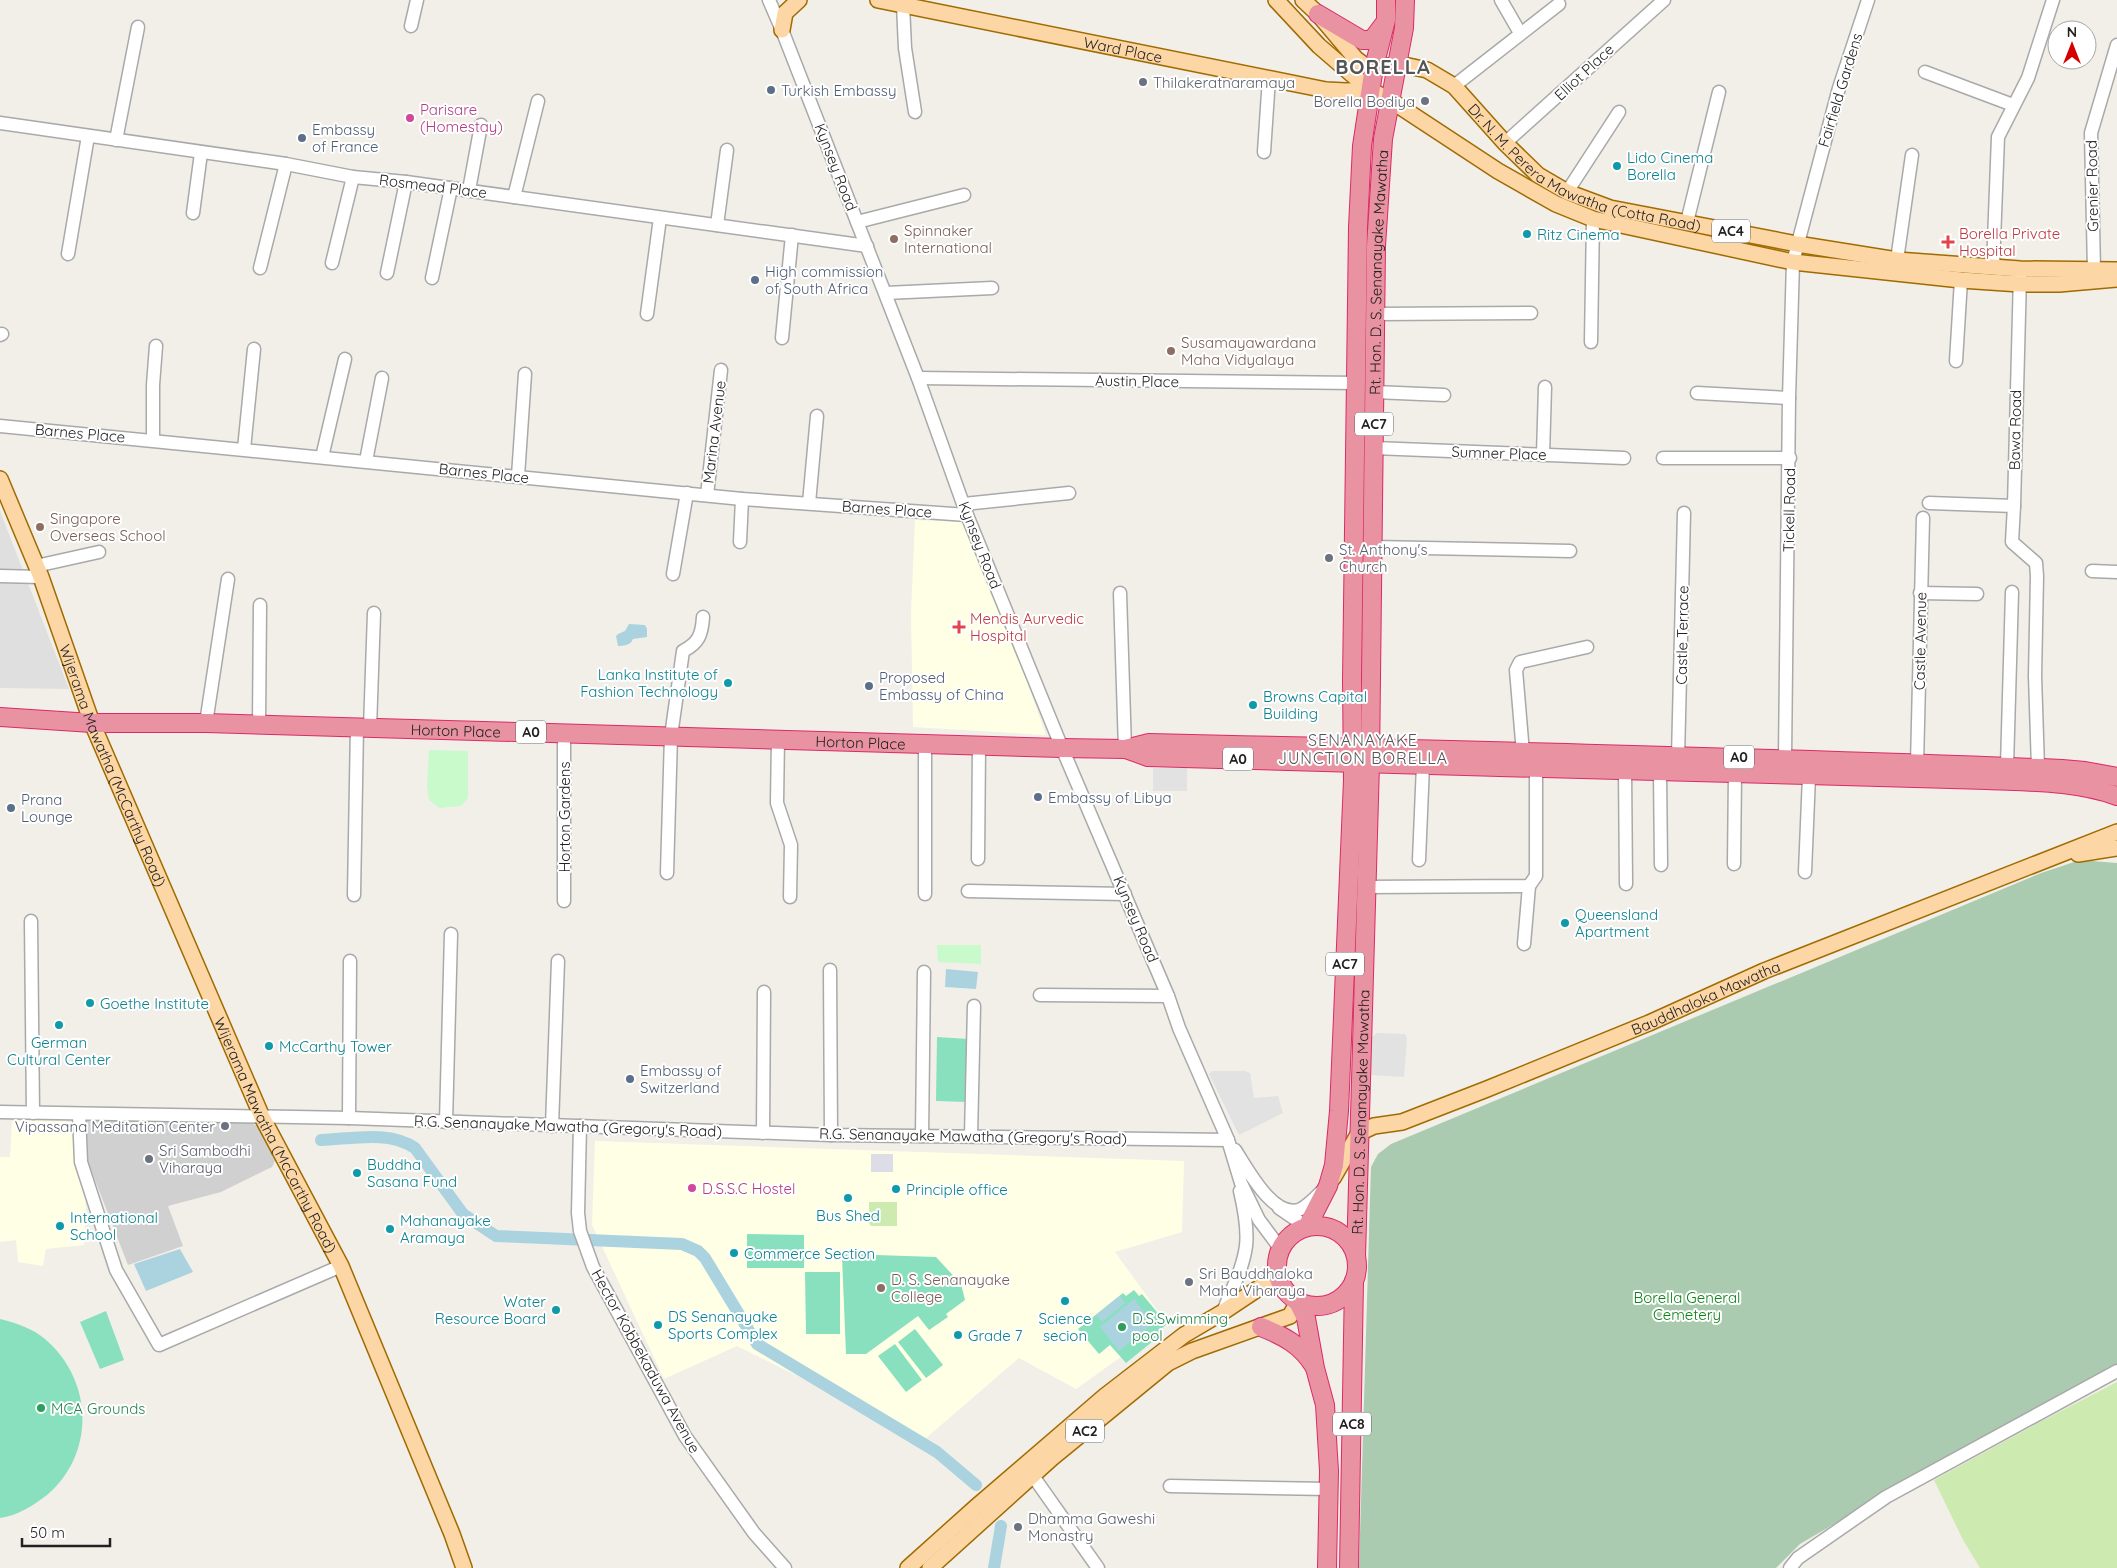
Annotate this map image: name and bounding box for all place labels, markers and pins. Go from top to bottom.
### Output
place label: Thilakeratnaramaya [1153,73,1295,92]
marker: Thilakeratnaramaya [1137,76,1149,88]
place label: Turkish Embassy [781,81,896,100]
marker: Turkish Embassy [765,84,777,96]
place label: Borella Bodiya [1313,92,1415,111]
marker: Borella Bodiya [1419,95,1431,107]
place label: Parisare (Homestay) [420,100,503,136]
marker: Parisare (Homestay) [404,112,416,124]
place label: Embassy of France [312,120,379,156]
marker: Embassy of France [296,132,308,144]
place label: Lido Cinema Borella [1627,148,1713,184]
marker: Lido Cinema Borella [1611,160,1623,172]
place label: Spinnaker International [904,221,992,257]
place label: Borella Private Hospital [1959,224,2060,260]
place label: Ritz Cinema [1537,225,1620,244]
marker: Ritz Cinema [1521,228,1533,240]
marker: Spinnaker International [888,233,900,245]
marker: Borella Private Hospital [1941,235,1955,249]
place label: High commission of South Africa [765,262,883,298]
marker: High commission of South Africa [749,274,761,286]
place label: Susamayawardana Maha Vidyalaya [1181,333,1316,369]
marker: Susamayawardana Maha Vidyalaya [1165,345,1177,357]
place label: Singapore Overseas School [50,509,166,545]
marker: Singapore Overseas School [34,521,46,533]
place label: St. Anthony's Church [1339,540,1427,576]
marker: St. Anthony's Church [1323,552,1335,564]
place label: Mendis Aurvedic Hospital [970,609,1084,645]
marker: Mendis Aurvedic Hospital [952,620,966,634]
place label: Lanka Institute of Fashion Technology [580,665,719,701]
place label: Proposed Embassy of China [879,668,1004,704]
marker: Lanka Institute of Fashion Technology [722,677,734,689]
marker: Proposed Embassy of China [863,680,875,692]
place label: Browns Capital Building [1263,687,1367,723]
marker: Browns Capital Building [1247,699,1259,711]
place label: Embassy of Libya [1048,788,1172,807]
place label: Prana Lounge [21,790,73,826]
marker: Embassy of Libya [1032,791,1044,803]
marker: Prana Lounge [5,802,17,814]
place label: Queensland Apartment [1575,905,1658,941]
marker: Queensland Apartment [1559,917,1571,929]
place label: Goethe Institute [100,994,209,1013]
marker: Goethe Institute [84,997,96,1009]
marker: German Cultural Center [53,1019,65,1031]
place label: German Cultural Center [7,1033,111,1069]
place label: McCarthy Tower [279,1037,392,1056]
marker: McCarthy Tower [263,1040,275,1052]
place label: Embassy of Switzerland [640,1061,722,1097]
marker: Embassy of Switzerland [624,1073,636,1085]
place label: Vipassana Meditation Center [15,1117,215,1136]
marker: Vipassana Meditation Center [219,1120,231,1132]
place label: Sri Sambodhi Viharaya [159,1141,251,1177]
marker: Sri Sambodhi Viharaya [143,1153,155,1165]
place label: Buddha Sasana Fund [367,1155,457,1191]
marker: Buddha Sasana Fund [351,1167,363,1179]
place label: D.S.S.C Hostel [702,1179,796,1198]
place label: Principle office [906,1180,1008,1199]
marker: D.S.S.C Hostel [686,1182,698,1194]
marker: Principle office [890,1183,902,1195]
marker: Bus Shed [842,1192,854,1204]
place label: Bus Shed [816,1206,880,1225]
place label: International School [70,1208,158,1244]
place label: Mahanayake Aramaya [400,1211,491,1247]
marker: International School [54,1220,66,1232]
marker: Mahanayake Aramaya [384,1223,396,1235]
place label: Commerce Section [744,1244,875,1263]
marker: Commerce Section [728,1247,740,1259]
place label: Sri Bauddhaloka Maha Viharaya [1199,1264,1313,1300]
place label: D. S. Senanayake College [891,1270,1010,1306]
marker: Sri Bauddhaloka Maha Viharaya [1183,1276,1195,1288]
marker: D. S. Senanayake College [875,1282,887,1294]
place label: Water Resource Board [435,1292,546,1328]
marker: Science secion [1059,1295,1071,1307]
marker: Water Resource Board [550,1304,562,1316]
place label: DS Senanayake Sports Complex [668,1307,778,1343]
place label: Science secion [1039,1309,1091,1345]
place label: D.S.Swimming pool [1132,1309,1228,1345]
marker: DS Senanayake Sports Complex [652,1319,664,1331]
marker: D.S.Swimming pool [1116,1321,1128,1333]
place label: Grade 7 [968,1326,1023,1345]
marker: Grade 7 [952,1329,964,1341]
place label: MCA Grounds [51,1399,145,1418]
marker: MCA Grounds [35,1402,47,1414]
place label: Dhamma Gaweshi Monastry [1028,1509,1155,1545]
marker: Dhamma Gaweshi Monastry [1012,1521,1024,1533]

